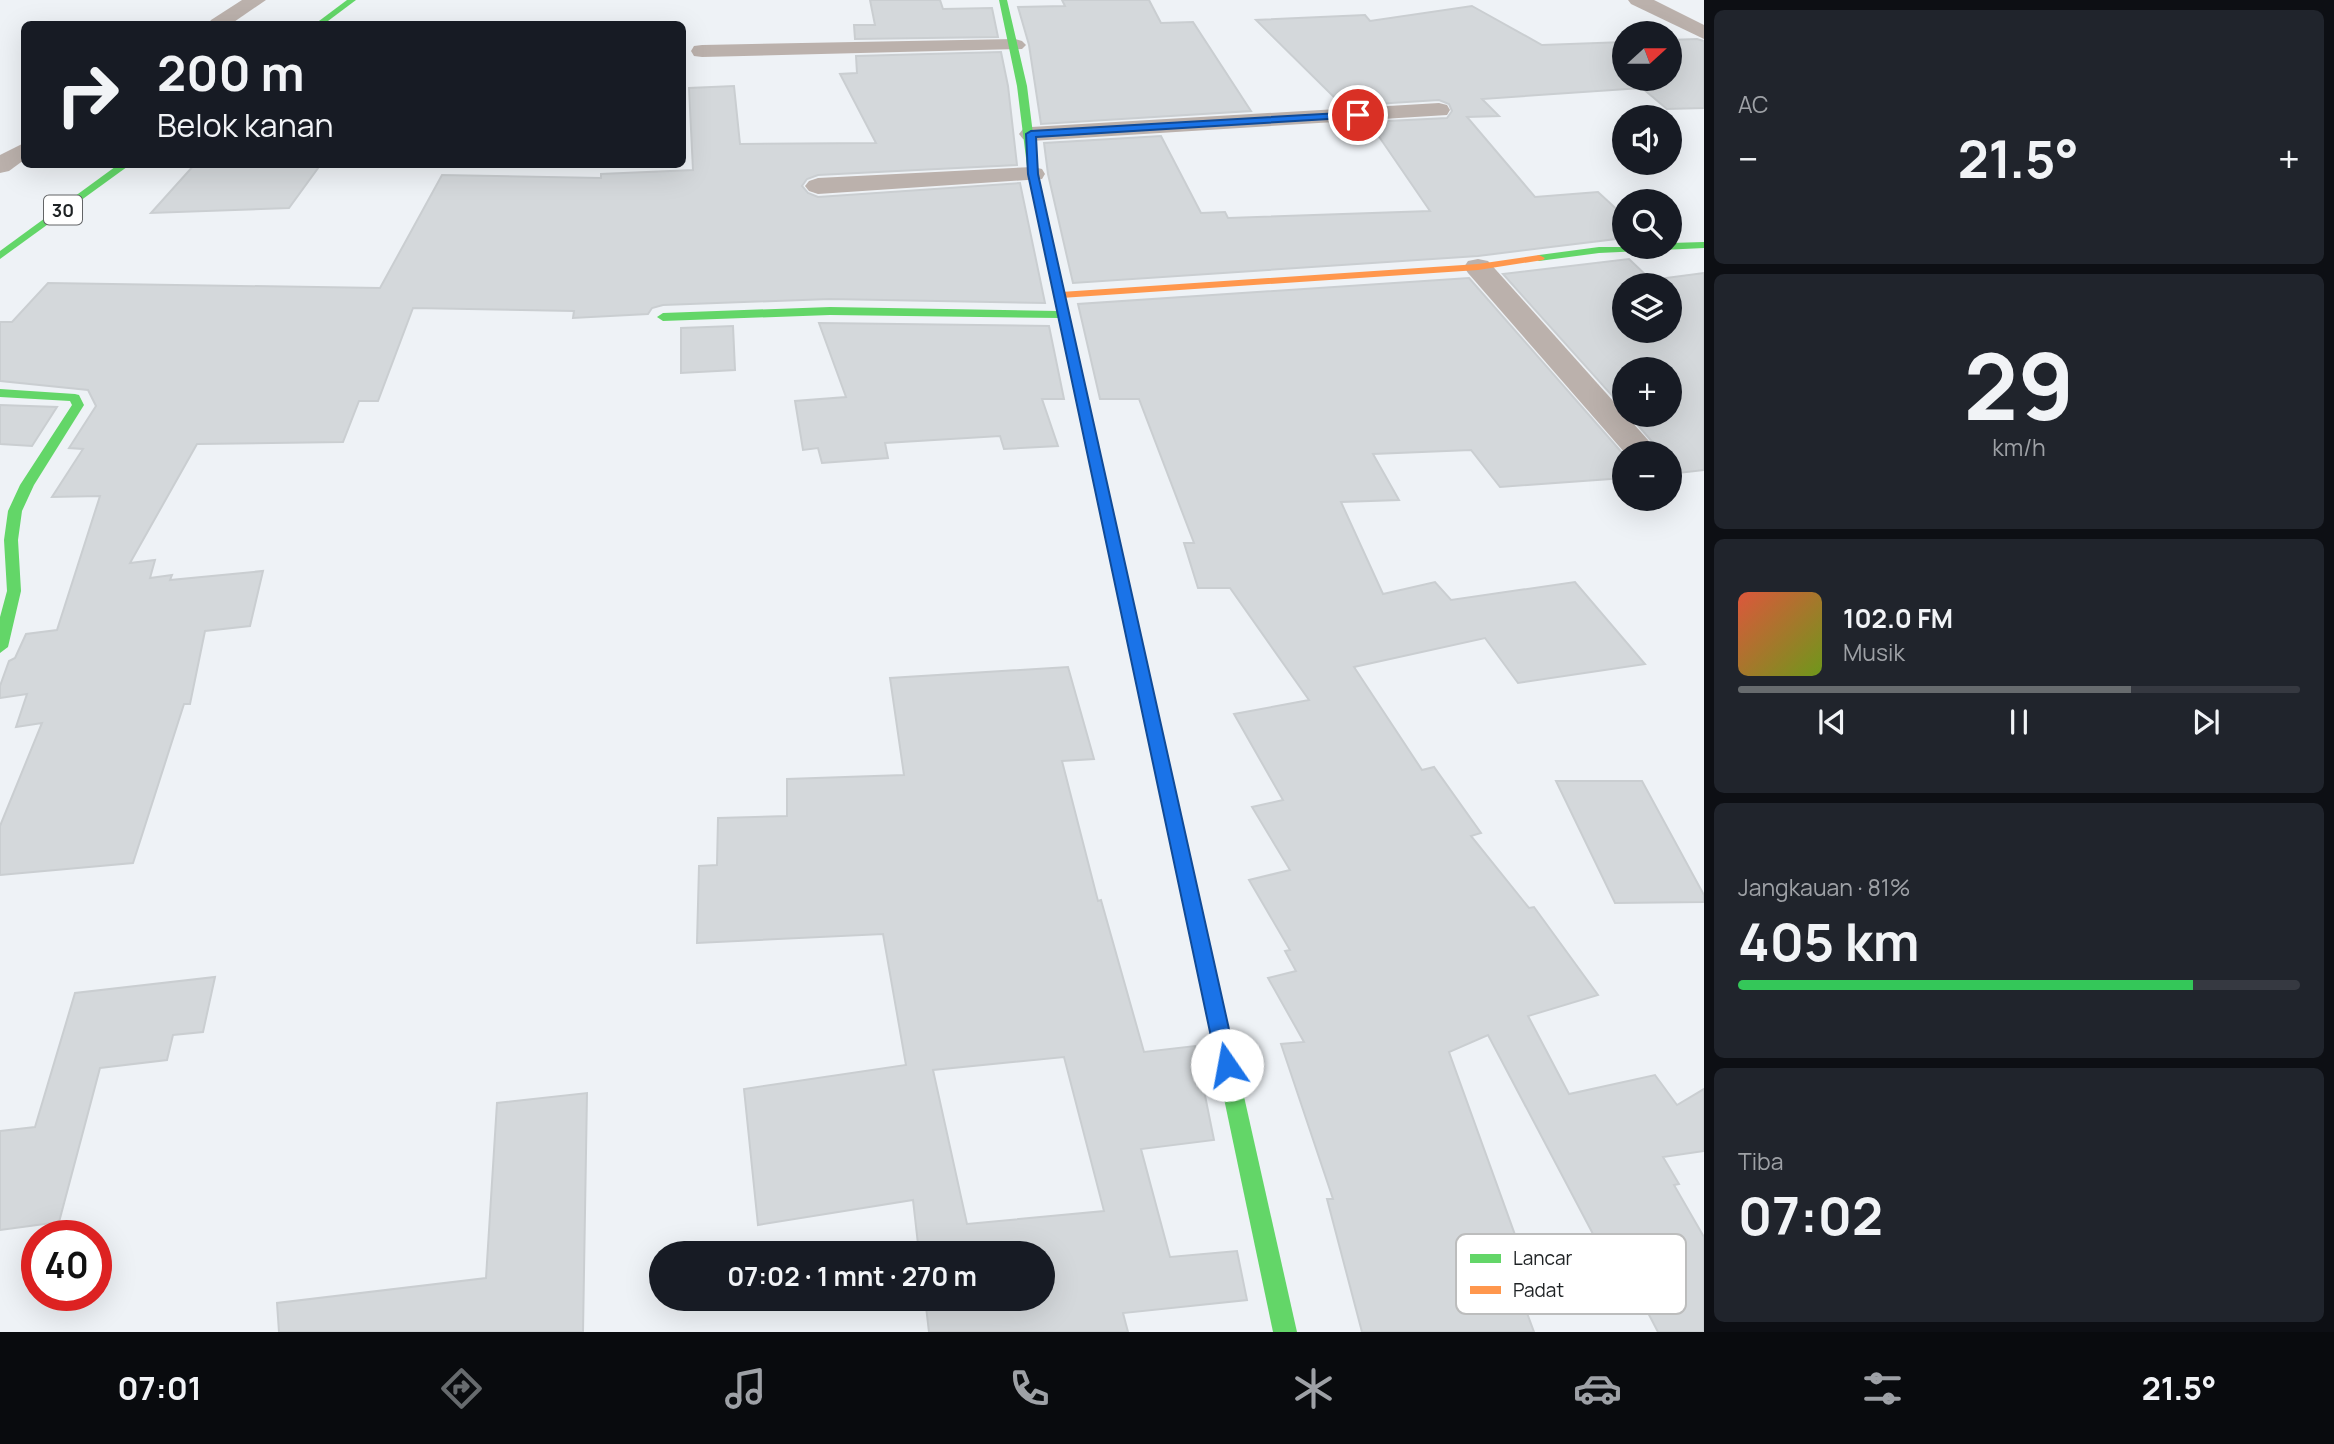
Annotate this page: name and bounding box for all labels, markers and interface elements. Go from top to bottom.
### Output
north arrow [1612,21,1682,91]
map controls [1612,21,1682,511]
text: 200 m [157,39,305,106]
icon: right [42,49,133,140]
pin [1328,85,1388,145]
text: AC [1738,88,1769,120]
icon: arrive [1339,96,1377,134]
text: Belok kanan [157,103,333,147]
button: sound [1612,105,1682,175]
text: 21.5° [1958,123,2079,194]
text: − [1738,132,1759,184]
text: + [2278,132,2300,184]
button: search [1612,189,1682,259]
road number: 30 [44,196,82,224]
button: layers [1612,273,1682,343]
text: 29 [1964,323,2074,447]
button: + [1612,357,1682,427]
text: km/h [1992,431,2046,463]
button: − [1612,441,1682,511]
text: 102.0 FM [1843,600,1953,636]
text: Musik [1843,636,1905,668]
icon: previous [1813,703,1851,741]
icon: pause [2000,703,2038,741]
icon: next [2187,703,2225,741]
text: Jangkauan · 81% [1738,871,1910,903]
text: 405 km [1738,906,1919,977]
position arrow [1190,1028,1264,1102]
text: Tiba [1738,1145,1783,1177]
text: 07:02 [1738,1180,1883,1251]
speed limit sign: 40 [21,1220,112,1311]
legend [1456,1234,1686,1314]
text: Lancar [1513,1245,1572,1271]
text: 07:02 · 1 mnt · 270 m [727,1258,977,1294]
text: Padat [1513,1277,1564,1303]
icon: directions [437,1364,486,1413]
icon: music [721,1364,770,1413]
icon: phone [1005,1364,1054,1413]
icon: climate [1289,1364,1338,1413]
icon: car [1573,1364,1622,1413]
icon: filters [1858,1364,1907,1413]
text: 07:01 [118,1366,202,1410]
text: 21.5° [2142,1366,2216,1410]

